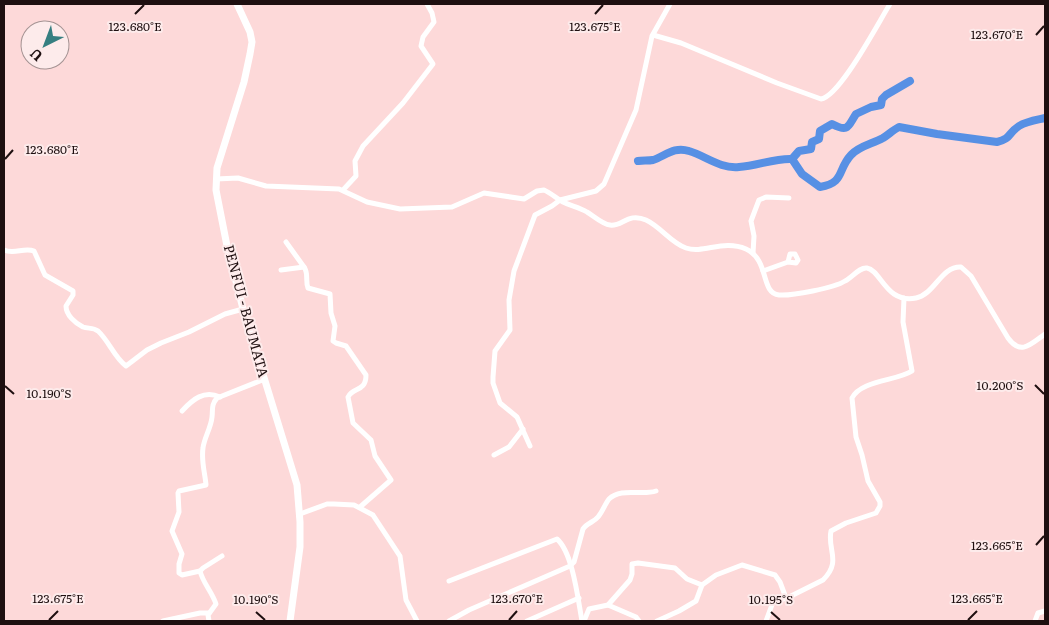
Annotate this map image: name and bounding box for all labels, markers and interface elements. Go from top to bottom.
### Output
text: 123.680°E [108,17,162,35]
text: 123.675°E [569,17,621,35]
north arrow [20,20,70,70]
text: 123.670°E [971,25,1024,43]
text: U [25,44,46,67]
text: 123.680°E [25,140,79,158]
street label: PENFUI - BAUMATA [220,242,275,380]
text: 10.200°S [977,376,1023,394]
text: 10.190°S [26,384,72,402]
text: 123.665°E [971,536,1023,554]
text: 123.675°E [32,589,84,607]
text: 123.670°E [491,589,544,607]
text: 123.665°E [951,589,1003,607]
text: 10.190°S [233,590,279,608]
text: 10.195°S [749,590,793,608]

